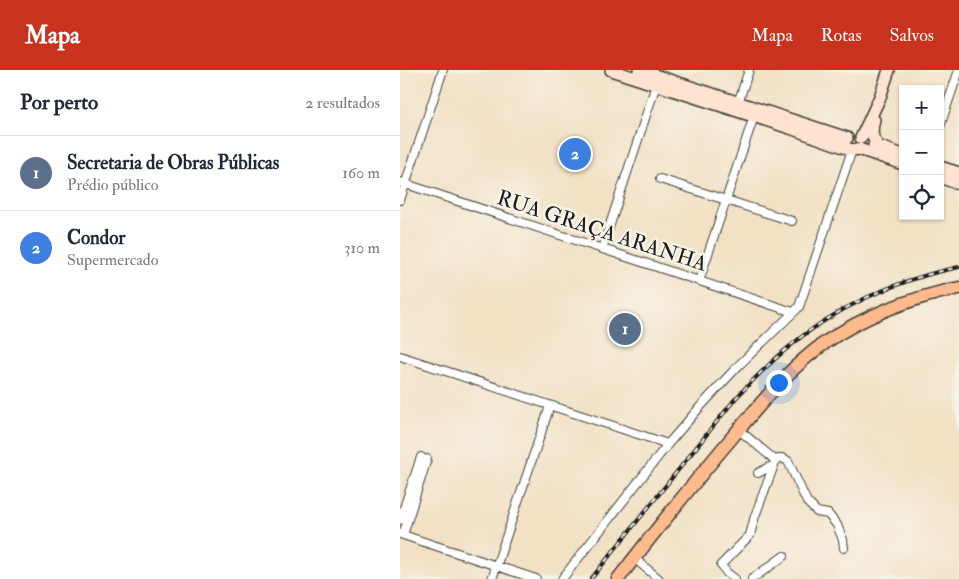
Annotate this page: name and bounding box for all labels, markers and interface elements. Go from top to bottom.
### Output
text: Mapa [25,20,80,51]
text: Mapa [752,24,793,47]
text: Rotas [821,24,862,47]
text: Salvos [890,24,934,47]
map controls [899,85,944,220]
button: + [899,85,944,130]
text: Por perto [20,89,98,116]
text: 2 resultados [305,93,380,113]
button: − [899,130,944,175]
pin: 2 [559,135,591,173]
text: Secretaria de Obras Públicas [67,151,279,175]
text: 1 [33,163,39,183]
text: 160 m [342,163,380,183]
text: Prédio público [67,175,158,195]
button: locate [899,175,944,220]
street label: RUA GRAÇA ARANHA [494,184,710,278]
text: Condor [67,226,125,250]
text: 2 [32,238,40,258]
text: 310 m [344,238,380,258]
text: Supermercado [67,250,158,270]
pin: 1 [609,310,641,348]
your location [766,370,792,396]

